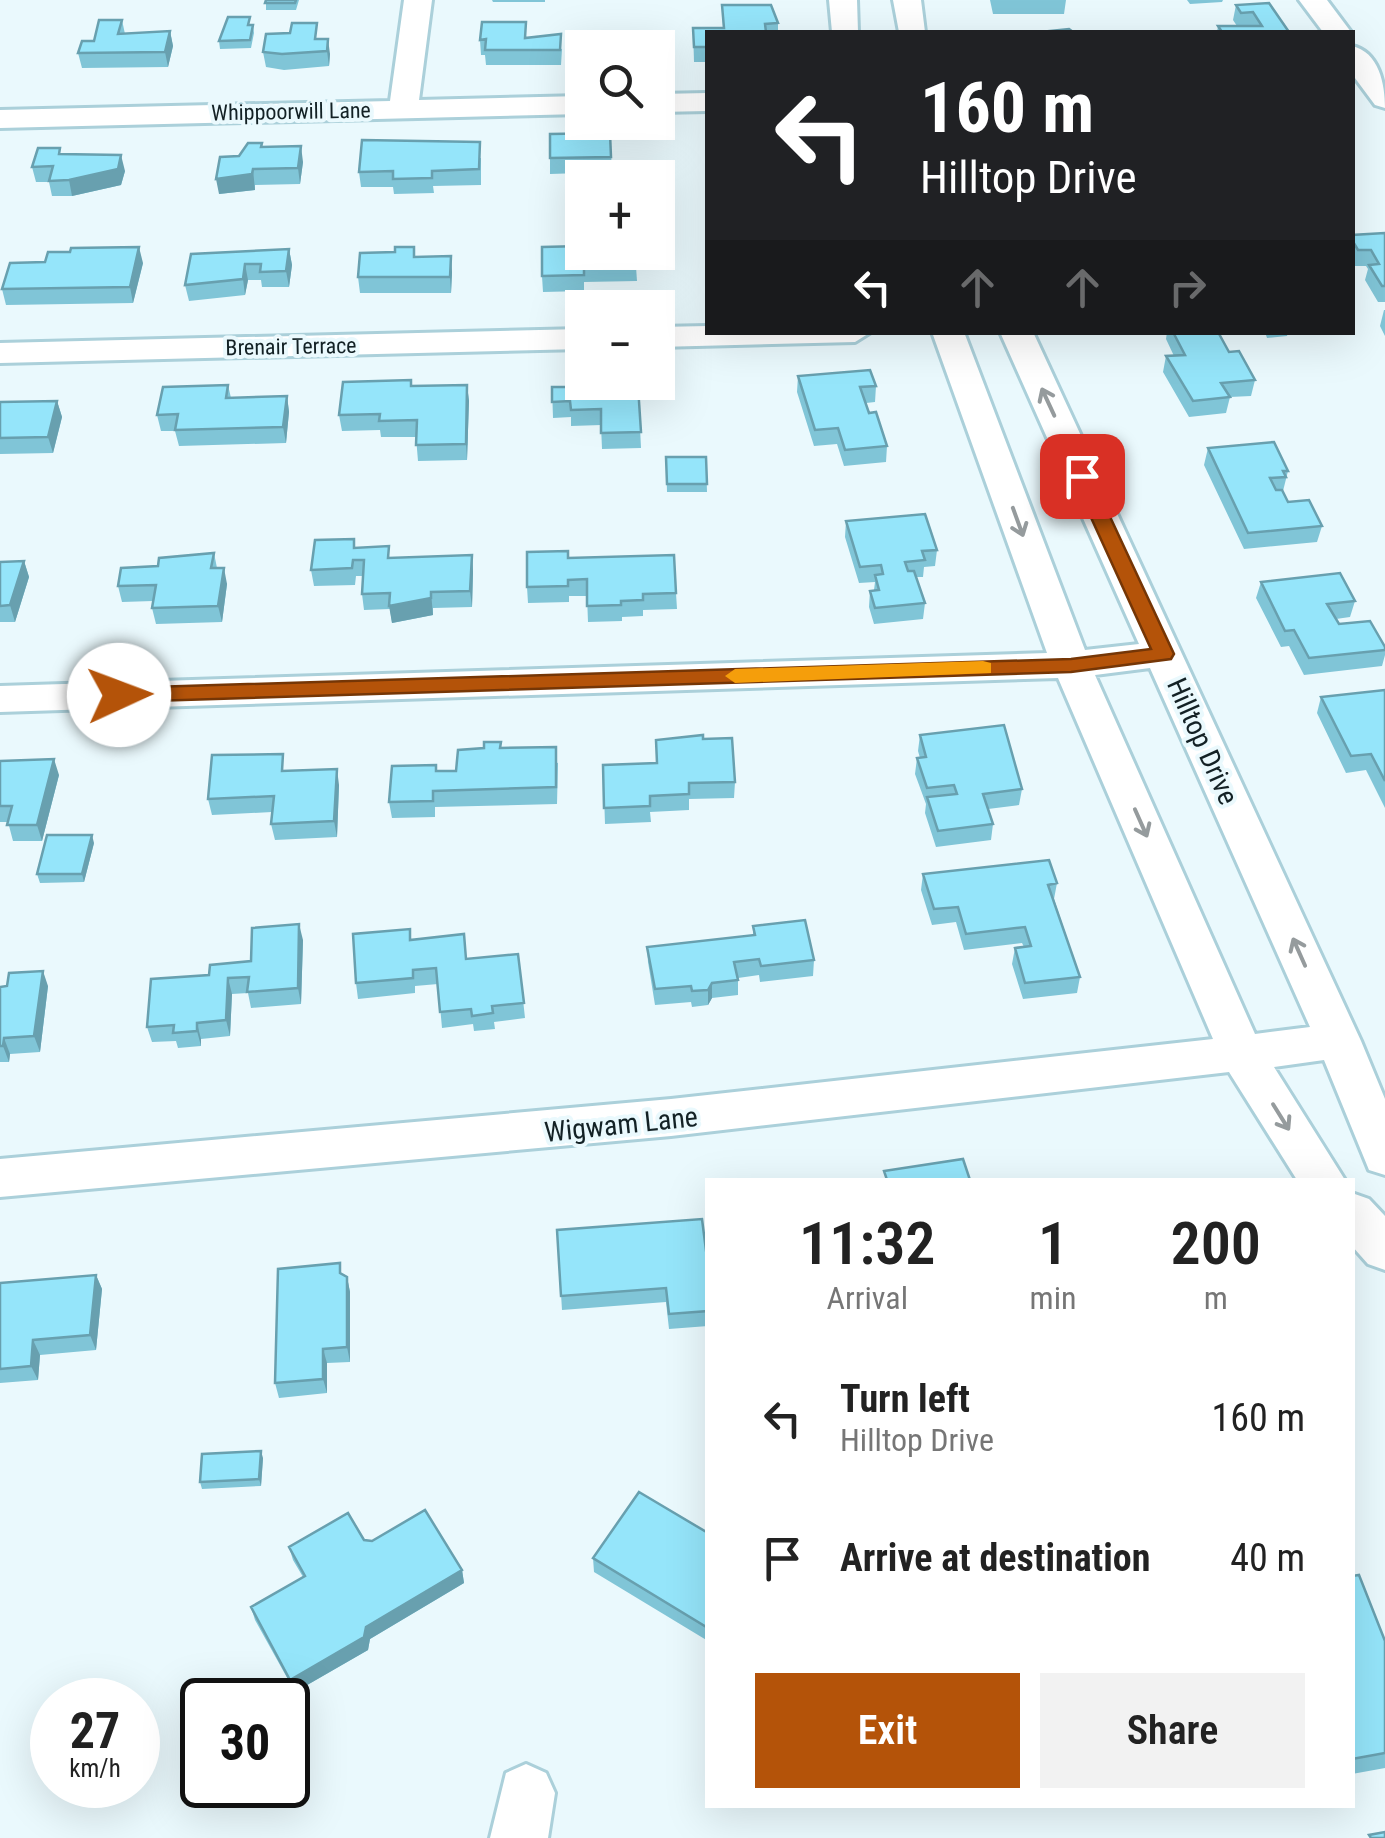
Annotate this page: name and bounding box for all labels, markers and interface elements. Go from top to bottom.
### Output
map controls [565,30,675,400]
button: search [565,30,675,140]
text: 160 m [920,67,1094,149]
icon: left [755,70,885,200]
street label: Whippoorwill Lane [211,98,371,125]
text: Hilltop Drive [920,151,1137,204]
button: + [565,160,675,270]
icon: left [845,260,900,315]
icon: ahead [950,260,1005,315]
icon: ahead [1055,260,1110,315]
icon: right [1160,260,1215,315]
button: − [565,290,675,400]
street label: Brenair Terrace [225,333,357,360]
one-way arrow [1037,388,1056,418]
pin [1040,434,1125,519]
icon: arrive [1055,449,1110,504]
one-way arrow [1010,506,1028,537]
position arrow [67,643,171,747]
street label: Hilltop Drive [1160,673,1245,809]
one-way arrow [1132,807,1151,837]
one-way arrow [1289,937,1307,968]
street label: Wigwam Lane [543,1100,699,1149]
one-way arrow [1271,1103,1291,1131]
text: 11:32 [799,1208,936,1279]
text: 1 [1038,1208,1068,1279]
text: 200 [1170,1208,1261,1279]
text: Arrival [827,1279,908,1317]
text: min [1030,1279,1076,1317]
text: m [1204,1279,1228,1317]
text: Turn left [840,1377,970,1421]
icon: left [755,1391,810,1446]
text: 160 m [1211,1396,1305,1440]
text: Hilltop Drive [840,1421,994,1459]
icon: arrive [755,1531,810,1586]
text: Arrive at destination [840,1536,1150,1580]
text: 40 m [1230,1536,1305,1580]
button: Exit [755,1673,1020,1788]
button: Share [1040,1673,1305,1788]
speed limit sign: 30 [180,1678,310,1808]
text: 27 [70,1702,120,1760]
text: km/h [69,1754,121,1783]

